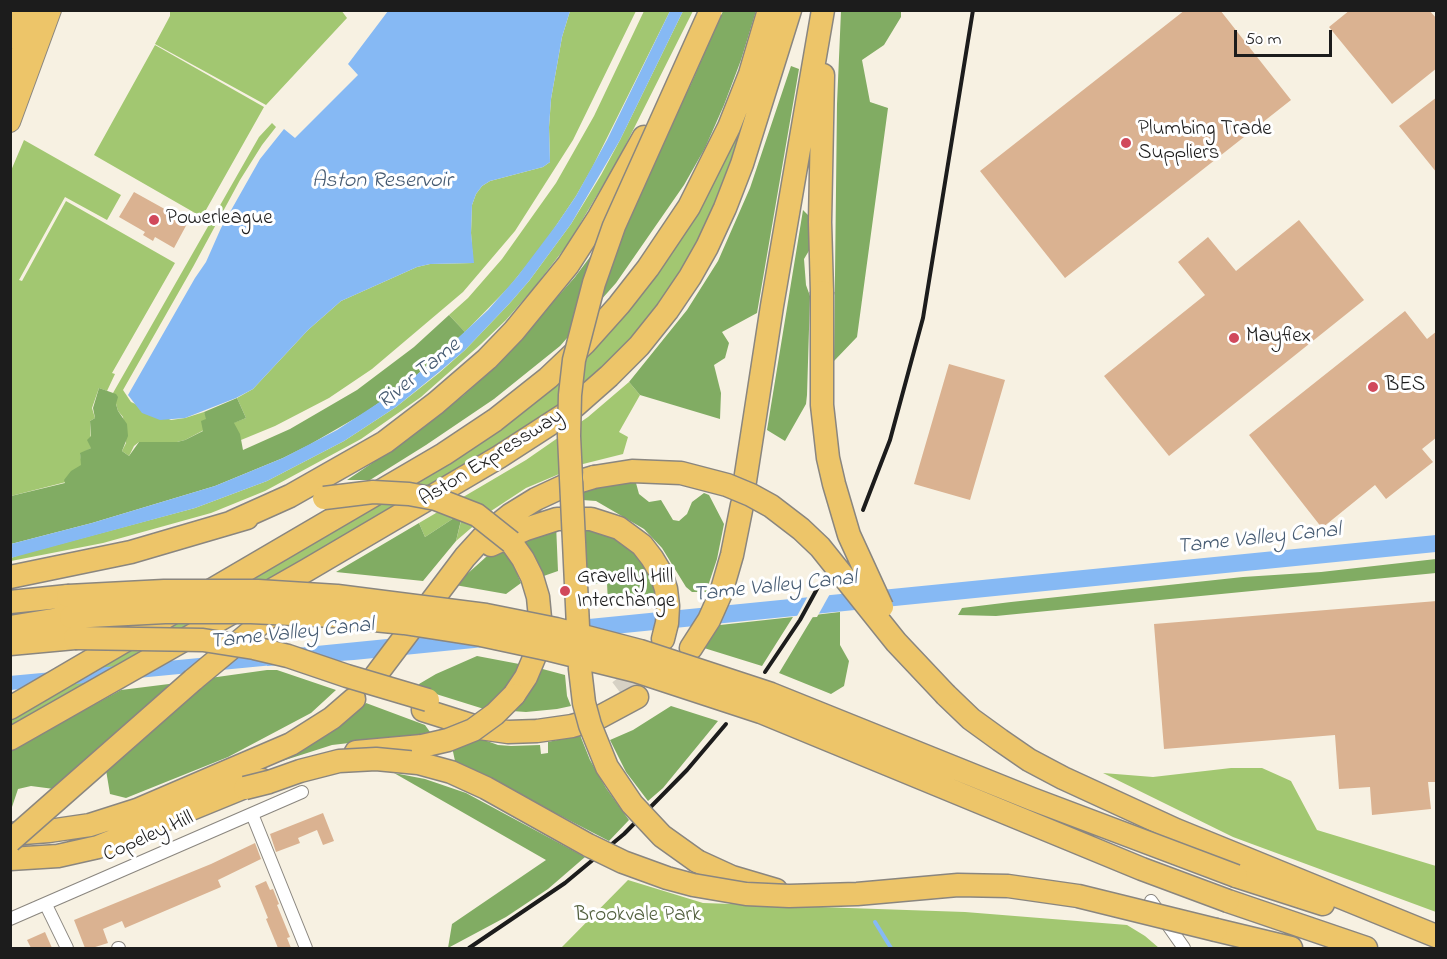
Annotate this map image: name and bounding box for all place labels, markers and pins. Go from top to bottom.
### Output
place label: Plumbing Trade Suppliers [1138,118,1272,168]
marker: Plumbing Trade Suppliers [1119,136,1133,150]
place label: Powerleague [166,207,273,233]
marker: Powerleague [147,213,161,227]
place label: Mayflex [1246,325,1311,351]
marker: Mayflex [1227,331,1241,345]
place label: BES [1385,374,1425,400]
marker: BES [1366,380,1380,394]
place label: Gravelly Hill Interchange [577,566,675,616]
marker: Gravelly Hill Interchange [558,584,572,598]

